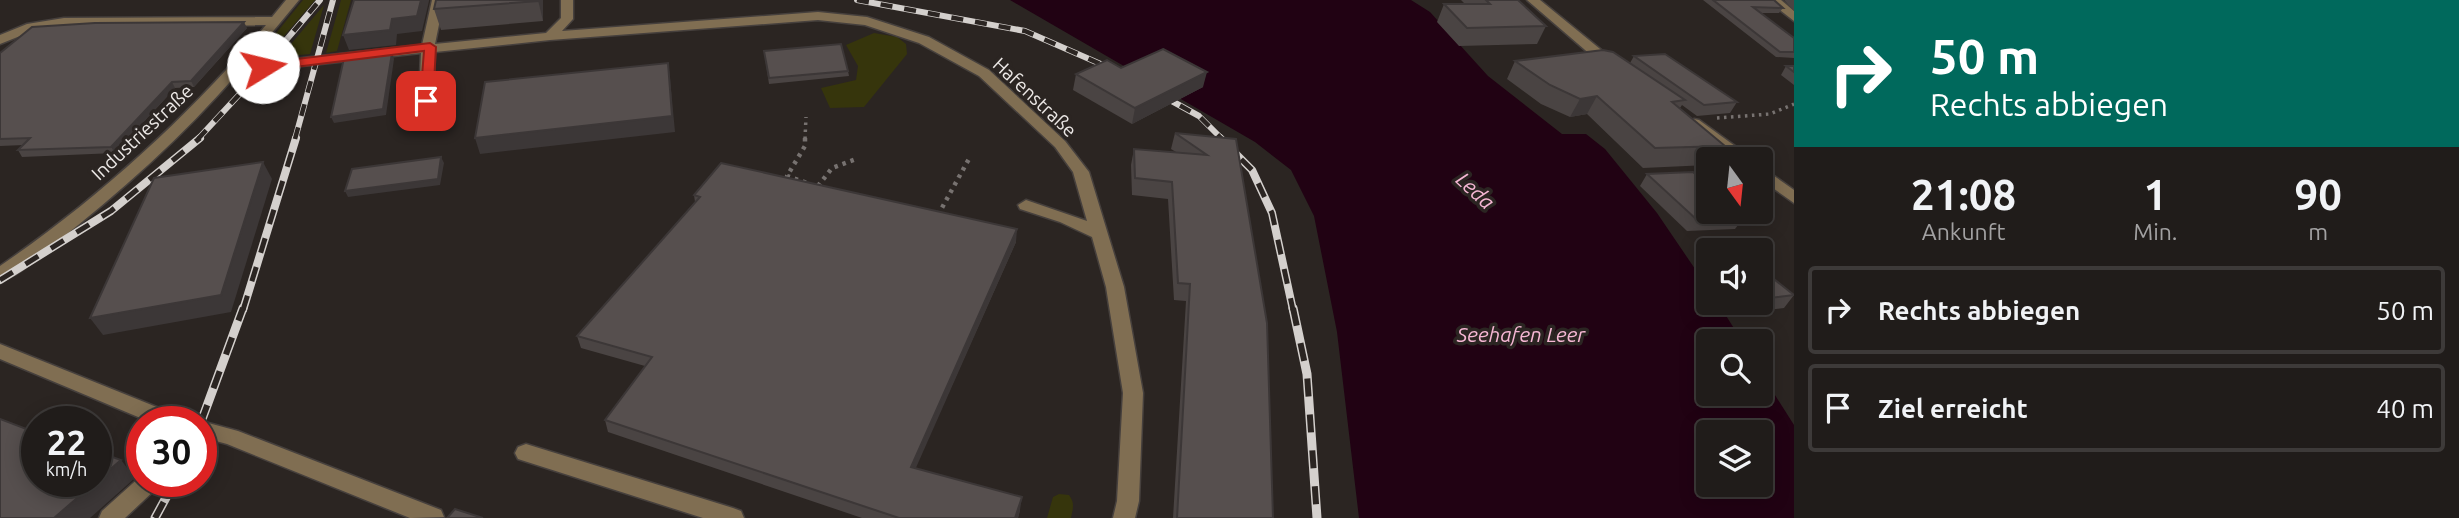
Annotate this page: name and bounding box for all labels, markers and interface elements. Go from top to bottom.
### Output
icon: right [1815,28,1906,119]
text: 50 m [1930,28,2039,83]
position arrow [226,30,300,104]
street label: Hafenstraße [989,53,1081,141]
pin [396,71,456,131]
street label: Industriestraße [87,80,197,184]
icon: arrive [407,82,445,120]
text: Rechts abbiegen [1930,86,2168,122]
north arrow [1696,147,1773,224]
map controls [1696,147,1773,497]
water label: Leda [1452,167,1500,214]
text: 21:08 [1911,171,2016,218]
text: 1 [2143,171,2167,218]
text: 90 [2295,171,2342,218]
text: Ankunft [1922,219,2005,244]
text: Min. [2133,219,2178,244]
text: m [2308,219,2328,244]
button: sound [1696,238,1773,315]
icon: right [1819,291,1857,329]
text: Rechts abbiegen [1878,296,2080,325]
text: 50 m [2376,296,2434,325]
water label: Seehafen Leer [1456,322,1586,346]
button: search [1696,329,1773,406]
icon: arrive [1819,389,1857,427]
text: Ziel erreicht [1878,394,2028,423]
text: 40 m [2376,394,2434,423]
speed limit sign: 30 [126,406,217,497]
button: layers [1696,420,1773,497]
text: 22 [47,422,86,462]
text: km/h [46,459,87,479]

